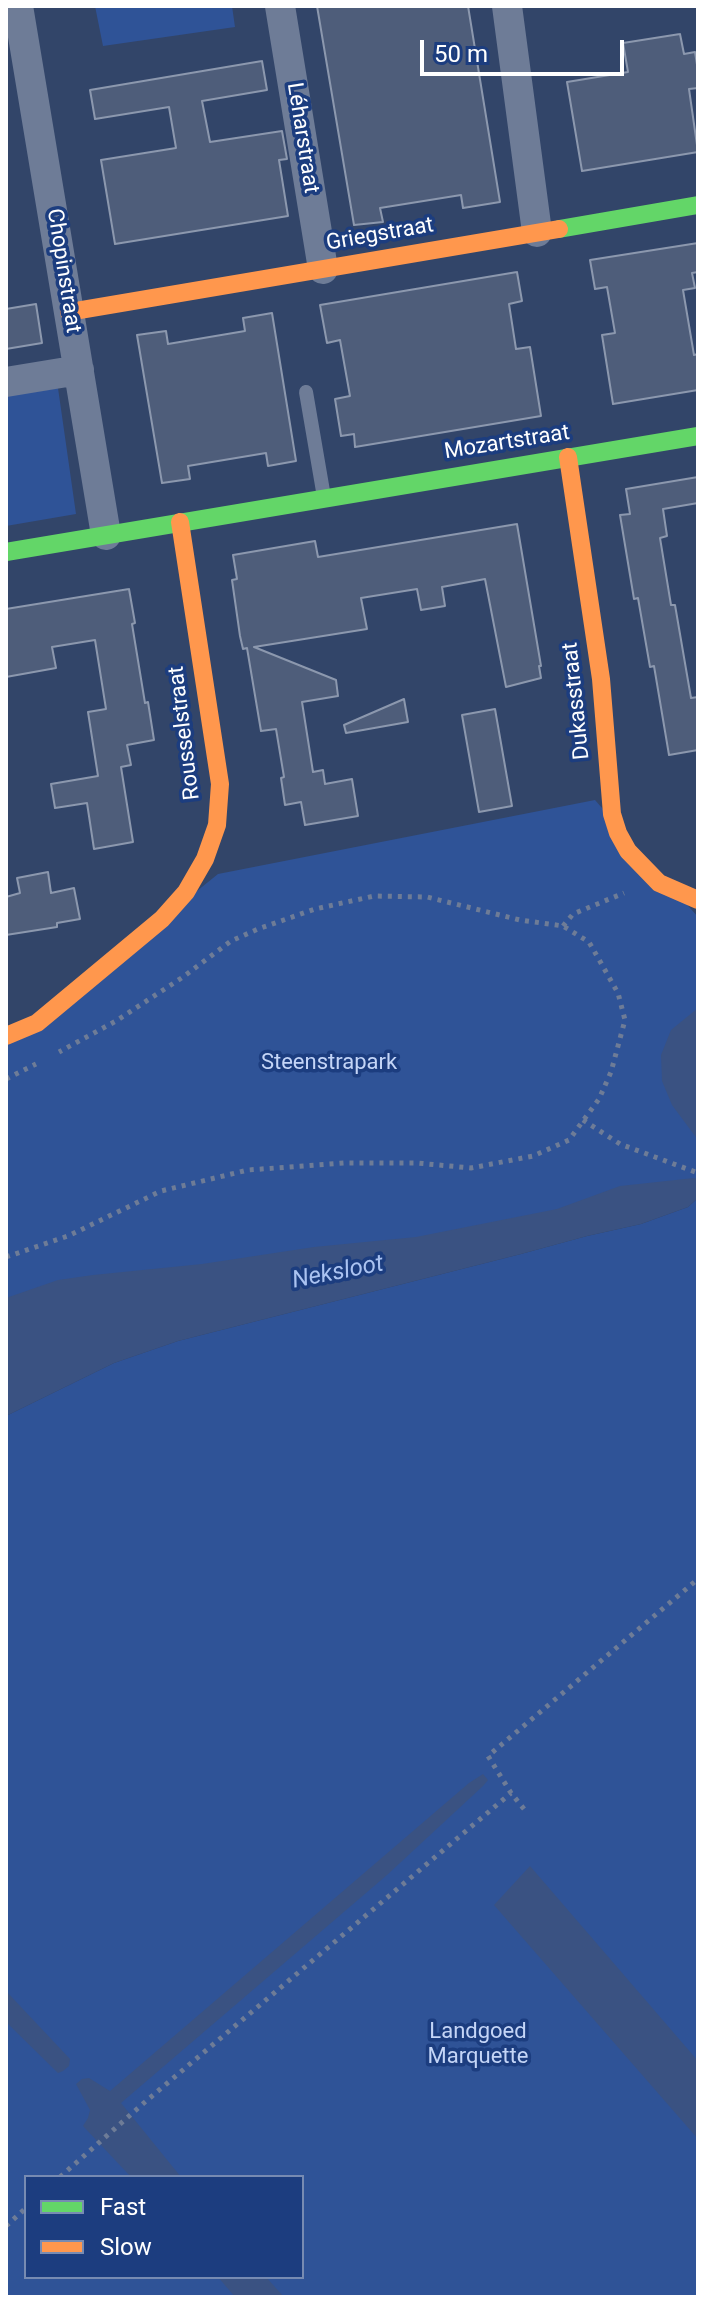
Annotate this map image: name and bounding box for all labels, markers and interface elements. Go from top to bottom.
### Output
scale bar [424,24,628,74]
text: 50 m [434,40,488,68]
street label: Léharstraat [280,81,324,195]
street label: Chopinstraat [40,207,86,335]
street label: Griegstraat [324,213,436,257]
street label: Mozartstraat [443,420,571,466]
street label: Dukasstraat [558,641,596,761]
street label: Rousselstraat [164,665,206,801]
park label: Steenstrapark [261,1050,397,1076]
water label: Neksloot [290,1250,386,1296]
park label: Landgoed Marquette [428,2019,528,2070]
legend [24,2175,304,2279]
text: Fast [100,2193,146,2221]
text: Slow [100,2233,152,2261]

